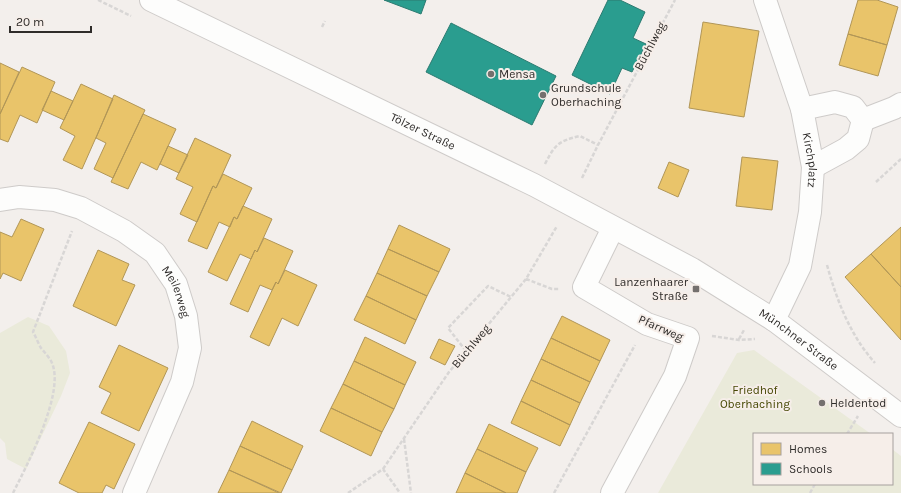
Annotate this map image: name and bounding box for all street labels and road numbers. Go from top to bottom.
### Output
street label: Büchlweg [631,19,669,73]
street label: Tölzer Straße [388,110,458,153]
street label: Kirchplatz [800,131,820,189]
street label: Meilerweg [159,263,193,320]
street label: Münchner Straße [756,305,841,373]
street label: Pfarrweg [636,312,686,344]
street label: Büchlweg [449,321,494,371]

